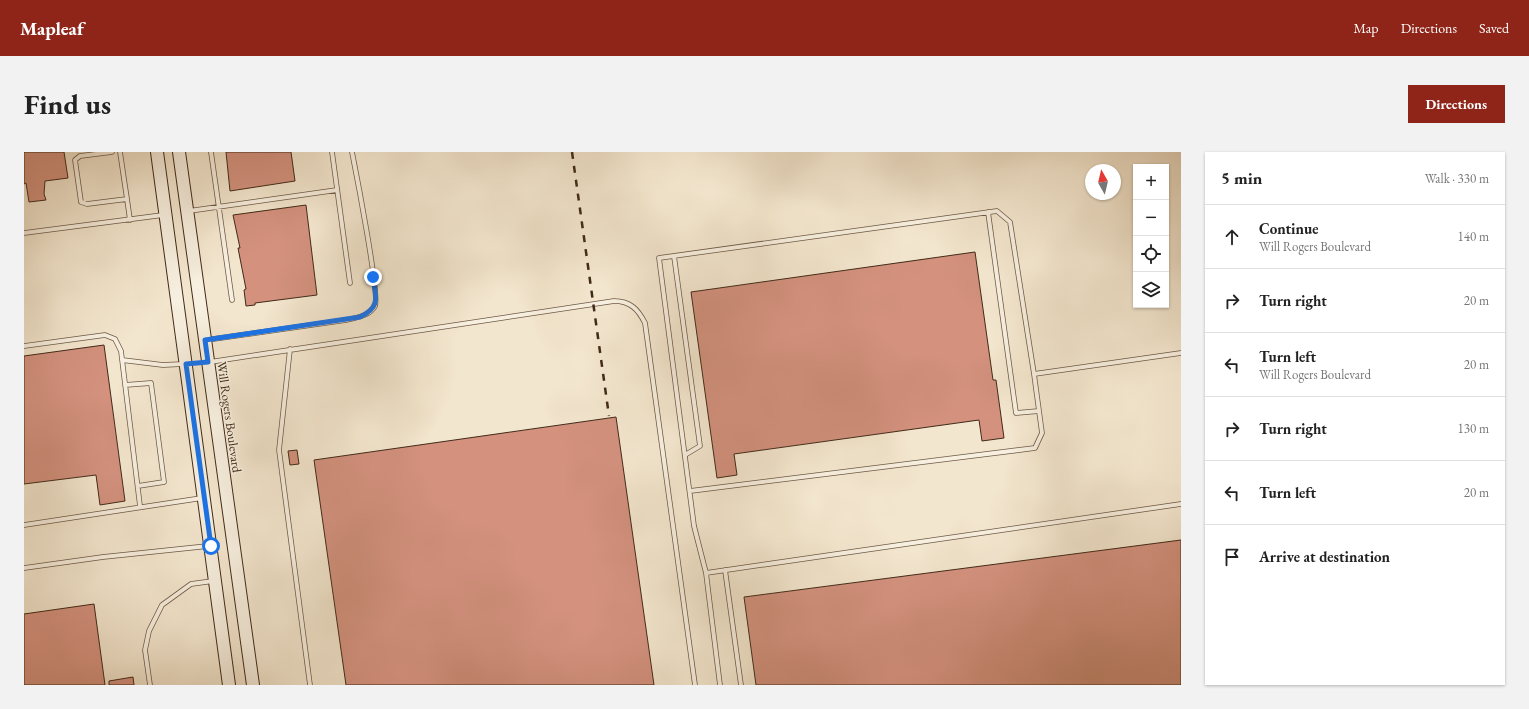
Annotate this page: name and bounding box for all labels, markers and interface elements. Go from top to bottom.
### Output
text: Mapleaf [20,16,84,41]
text: Map [1353,19,1379,37]
text: Directions [1401,19,1457,37]
text: Saved [1479,19,1509,37]
button: Directions [1408,85,1505,123]
text: Find us [24,86,111,122]
north arrow [1085,164,1121,200]
map controls [1133,164,1169,308]
button: + [1133,164,1169,200]
text: 5 min [1221,167,1262,189]
text: Walk · 330 m [1425,170,1489,187]
button: − [1133,200,1169,236]
text: Continue [1259,219,1319,238]
icon: ahead [1221,226,1243,248]
text: 140 m [1458,228,1489,245]
button: locate [1133,236,1169,272]
text: Will Rogers Boulevard [1259,238,1371,255]
route end [364,268,382,286]
button: layers [1133,272,1169,308]
icon: right [1221,290,1243,312]
text: Turn right [1259,291,1327,310]
text: 20 m [1464,292,1489,309]
text: Turn left [1259,347,1316,366]
icon: left [1221,354,1243,376]
text: 20 m [1464,356,1489,373]
street label: Will Rogers Boulevard [213,360,246,474]
text: Will Rogers Boulevard [1259,366,1371,383]
icon: right [1221,418,1243,440]
text: Turn right [1259,419,1327,438]
text: 130 m [1458,420,1489,437]
icon: left [1221,482,1243,504]
text: Turn left [1259,483,1316,502]
text: 20 m [1464,484,1489,501]
route start [202,537,220,555]
icon: arrive [1221,546,1243,568]
text: Arrive at destination [1259,547,1390,566]

